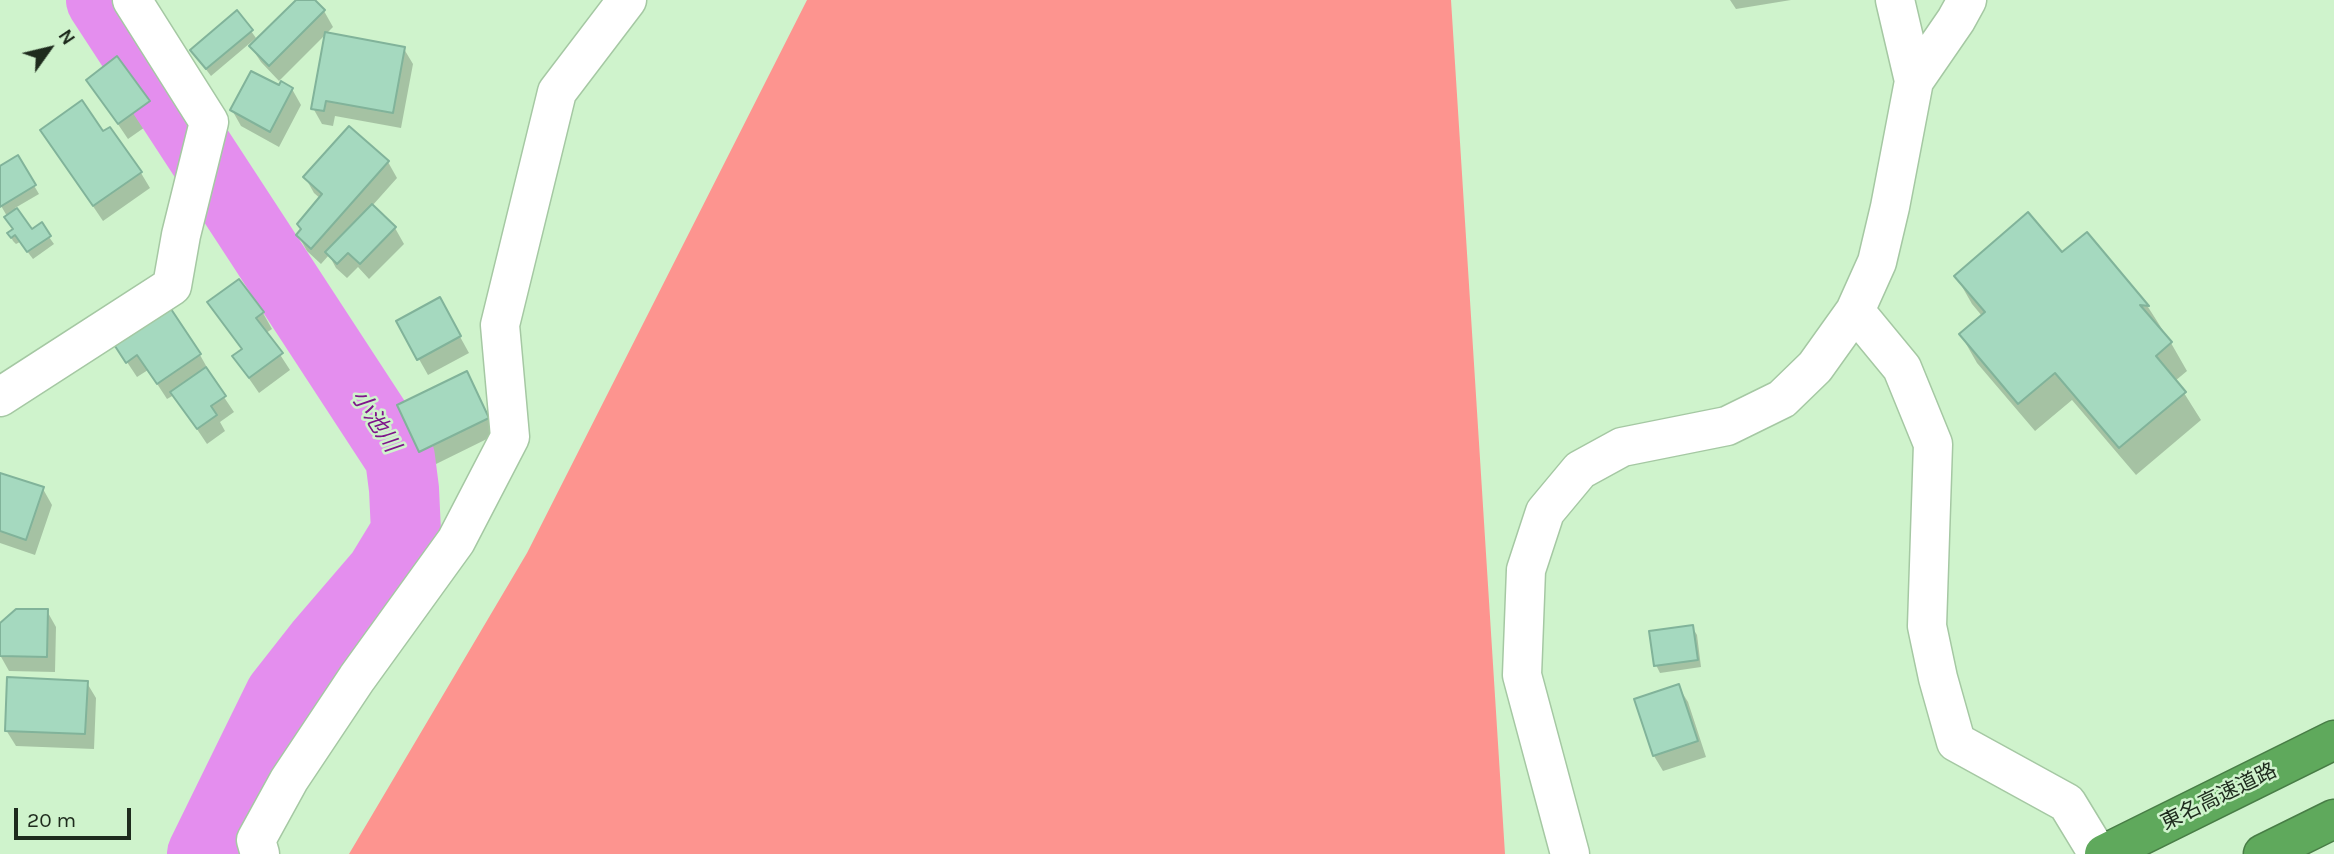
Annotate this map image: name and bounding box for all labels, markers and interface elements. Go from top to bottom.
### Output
north arrow [14,14,84,84]
text: N [53,25,79,49]
water label: 小池川 [345,385,405,457]
street label: 東名高速道路 [2157,758,2281,836]
scale bar [18,794,135,838]
text: 20 m [27,808,76,832]

